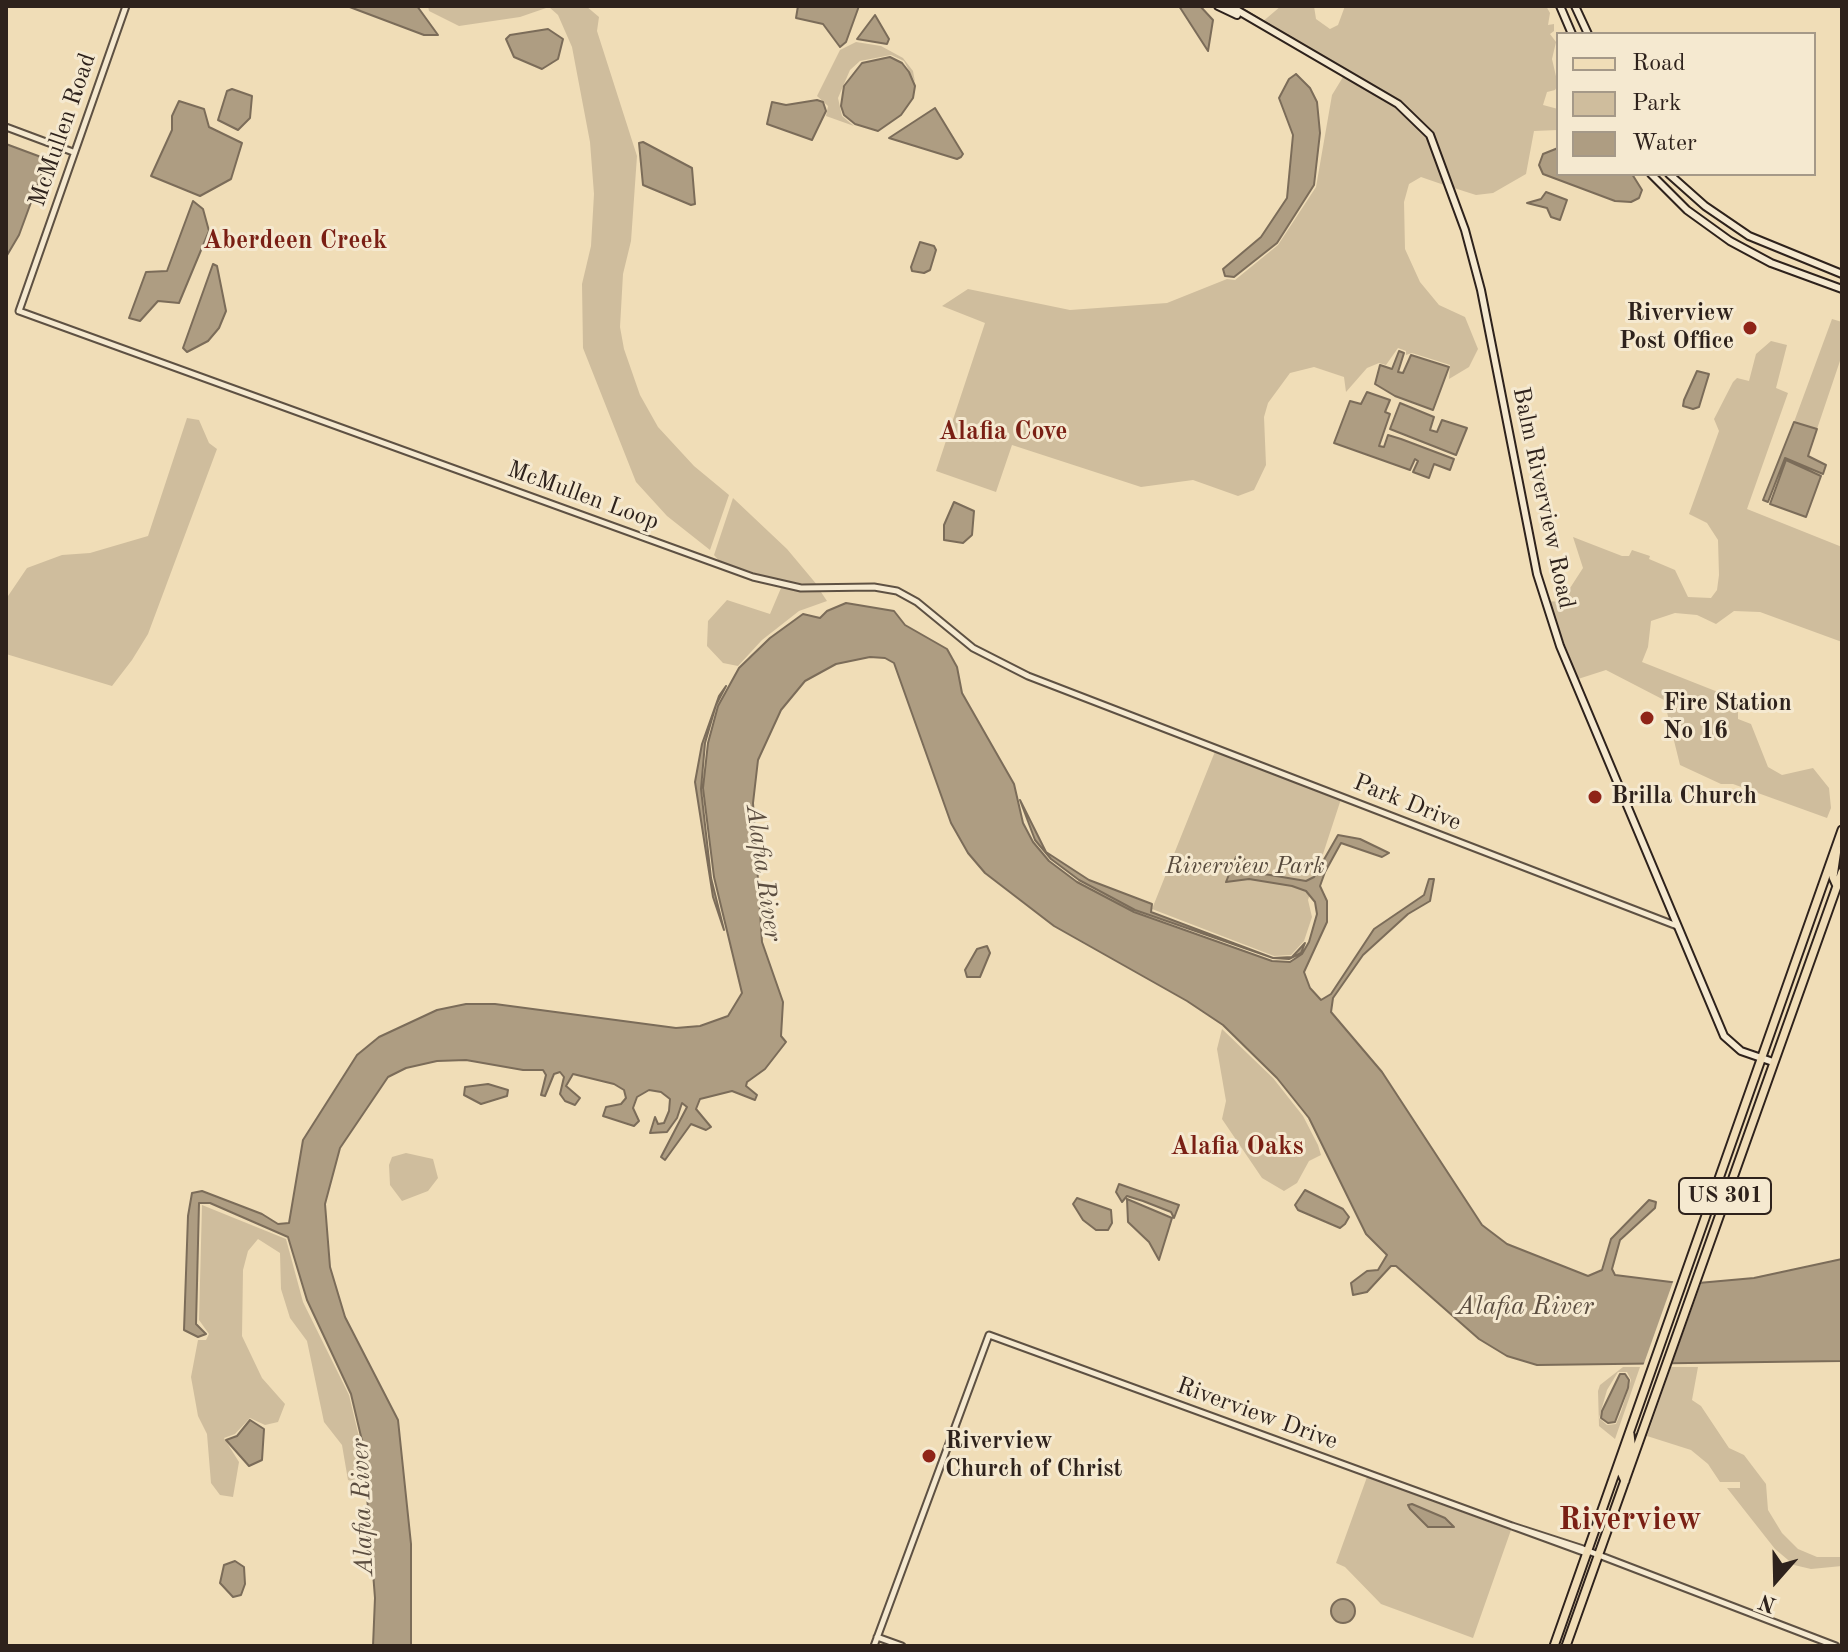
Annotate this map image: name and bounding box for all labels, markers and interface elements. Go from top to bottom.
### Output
legend [1556,32,1816,176]
street label: McMullen Road [23,49,103,211]
text: Road [1632,52,1685,76]
text: Park [1632,92,1681,116]
text: Water [1632,132,1697,156]
district label: Aberdeen Creek [203,225,387,257]
place label: Riverview Post Office [1619,300,1734,356]
marker: Riverview Post Office [1741,319,1759,337]
street label: Balm Riverview Road [1505,385,1581,611]
district label: Alafia Cove [938,416,1068,448]
street label: McMullen Loop [503,455,663,537]
place label: Fire Station No 16 [1663,690,1792,746]
marker: Fire Station No 16 [1638,709,1656,727]
street label: Park Drive [1349,768,1465,838]
place label: Brilla Church [1611,783,1757,811]
marker: Brilla Church [1586,788,1604,806]
water label: Alafia River [738,803,788,943]
park label: Riverview Park [1165,853,1325,881]
district label: Alafia Oaks [1170,1131,1304,1163]
road number: US 301 [1679,1178,1771,1214]
water label: Alafia River [1456,1291,1594,1323]
street label: Riverview Drive [1173,1372,1341,1456]
place label: Riverview Church of Christ [945,1428,1122,1484]
water label: Alafia River [345,1438,381,1576]
marker: Riverview Church of Christ [920,1447,938,1465]
district label: Riverview [1558,1502,1702,1540]
north arrow [1736,1540,1816,1620]
text: N [1756,1589,1779,1616]

